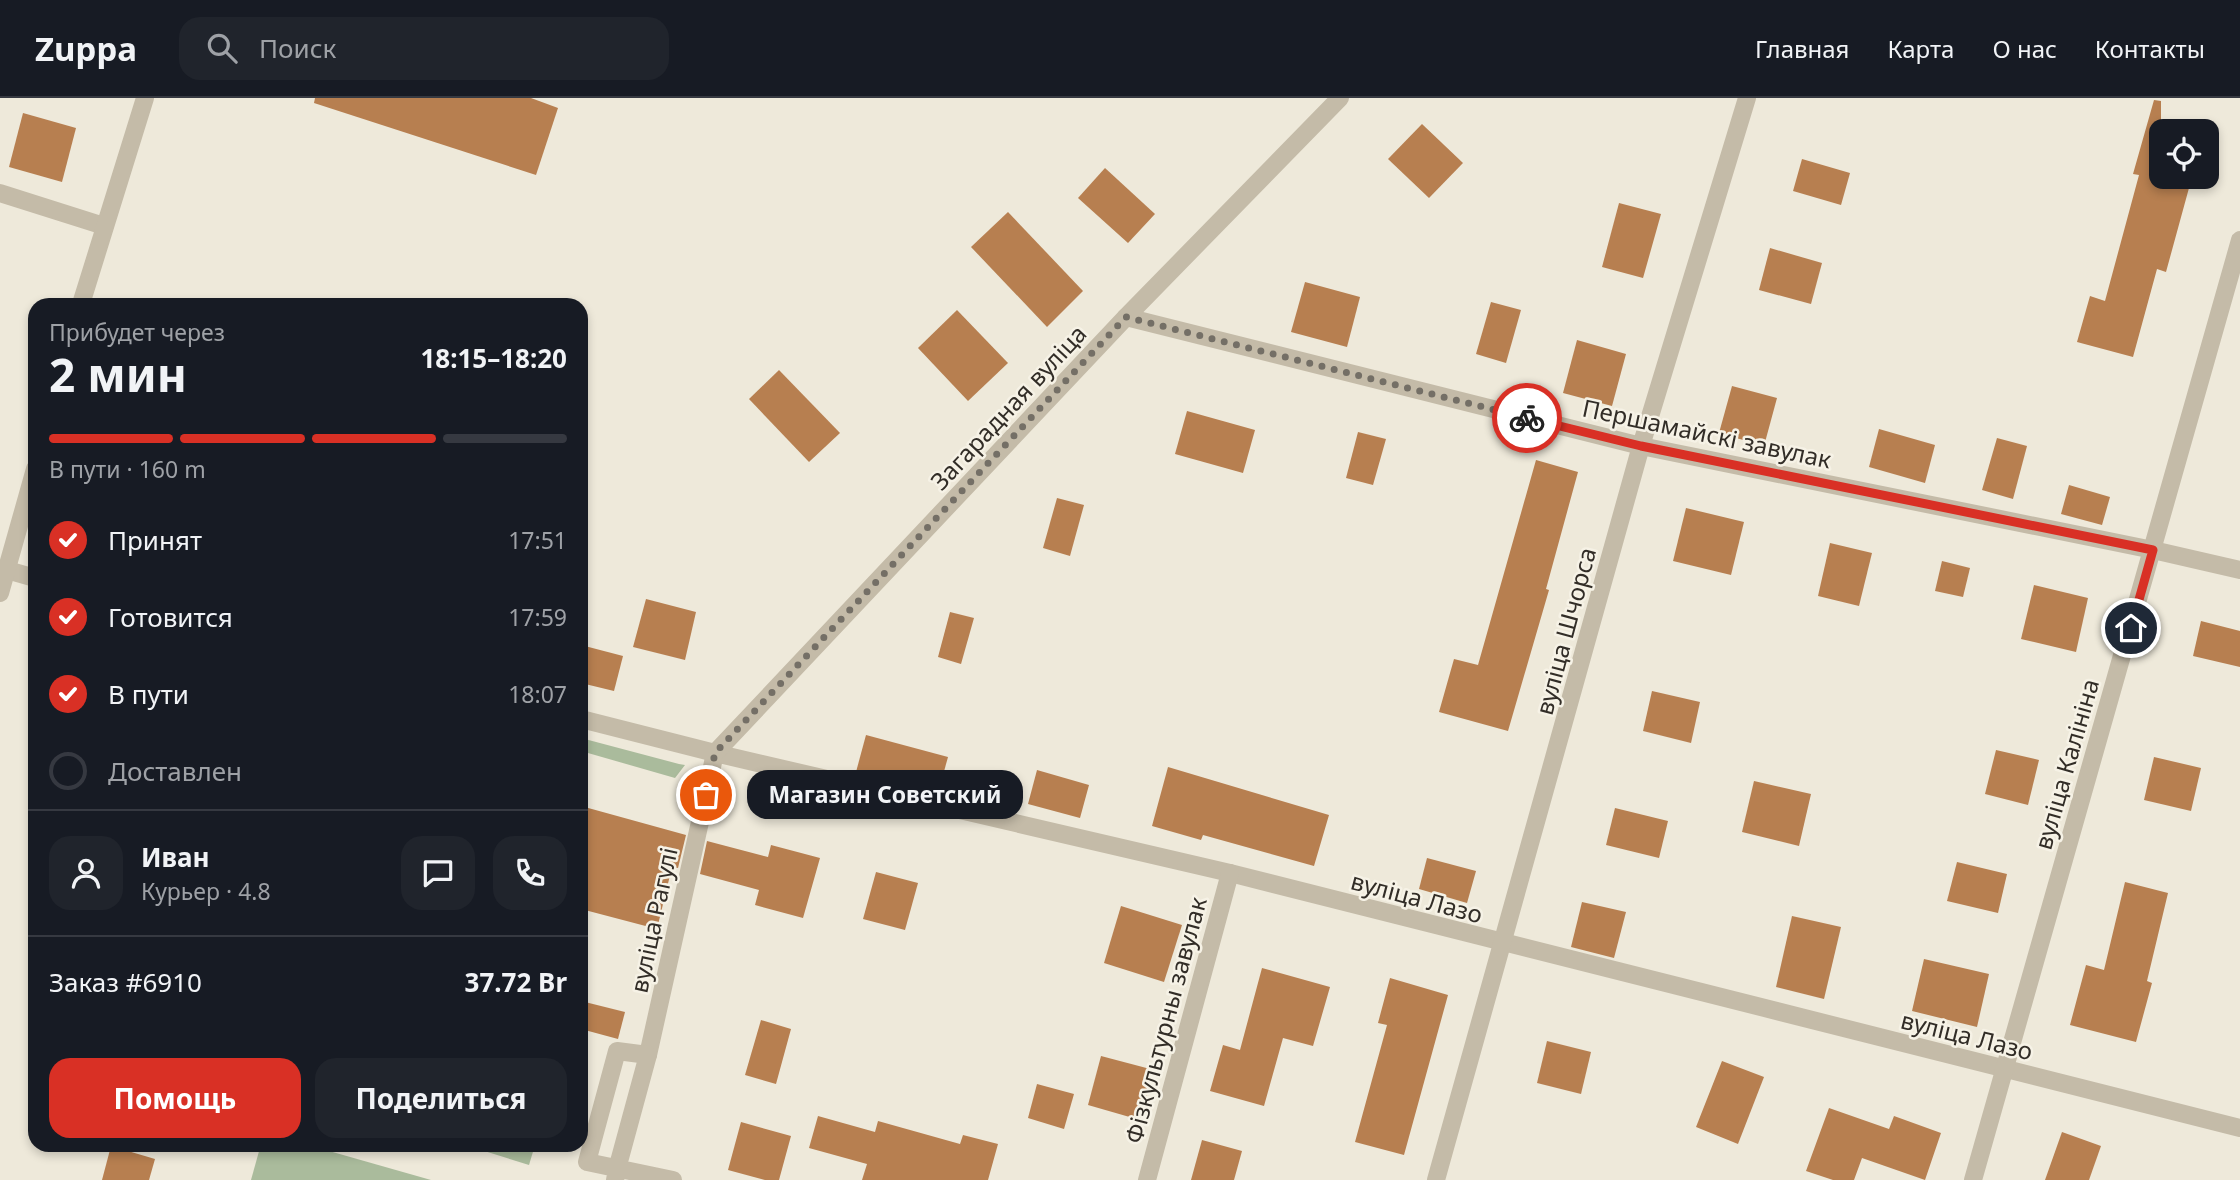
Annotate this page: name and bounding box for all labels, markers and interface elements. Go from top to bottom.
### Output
search box [179,17,669,80]
text: Zuppa [35,26,137,71]
icon: search [203,29,241,67]
text: Поиск [259,30,336,66]
text: Главная [1755,32,1849,65]
text: Карта [1887,32,1954,65]
text: О нас [1992,32,2057,65]
text: Контакты [2095,32,2205,65]
map controls [2149,119,2219,189]
button: locate [2149,119,2219,189]
text: Прибудет через [49,316,225,348]
street label: Загарадная вуліца [923,317,1093,497]
text: 18:15–18:20 [420,340,567,376]
text: 2 мин [49,343,187,405]
courier [1492,383,1562,453]
street label: Першамайскі завулак [1580,391,1835,476]
icon: bike [1508,399,1546,437]
text: В пути · 160 m [49,453,206,485]
icon: check [49,521,87,559]
text: Принят [108,522,202,558]
text: 17:51 [508,524,567,556]
street label: вуліца Шчорса [1527,544,1603,718]
icon: check [49,598,87,636]
pin [2101,598,2161,658]
text: Готовится [108,599,233,635]
text: 17:59 [508,601,567,633]
icon: home [2112,609,2150,647]
icon: check [49,675,87,713]
street label: вуліца Калініна [2026,675,2106,853]
text: В пути [108,676,189,712]
text: 18:07 [508,678,567,710]
text: Доставлен [108,753,242,789]
pin [676,765,736,825]
callout: Магазин Советский [748,770,1024,820]
icon: bag [687,776,725,814]
text: Магазин Советский [768,778,1002,810]
button: person [49,836,123,910]
button: chat [401,836,475,910]
button: phone [493,836,567,910]
text: Иван [141,839,210,875]
street label: вуліца Рагулі [621,844,685,996]
street label: вуліца Лазо [1348,864,1486,930]
text: Курьер · 4.8 [141,875,271,907]
street label: Фізкультурны завулак [1116,893,1214,1147]
text: Заказ #6910 [49,964,202,1000]
text: 37.72 Br [465,964,567,1000]
street label: вуліца Лазо [1898,1003,2036,1067]
button: Помощь [49,1058,301,1138]
button: Поделиться [315,1058,567,1138]

